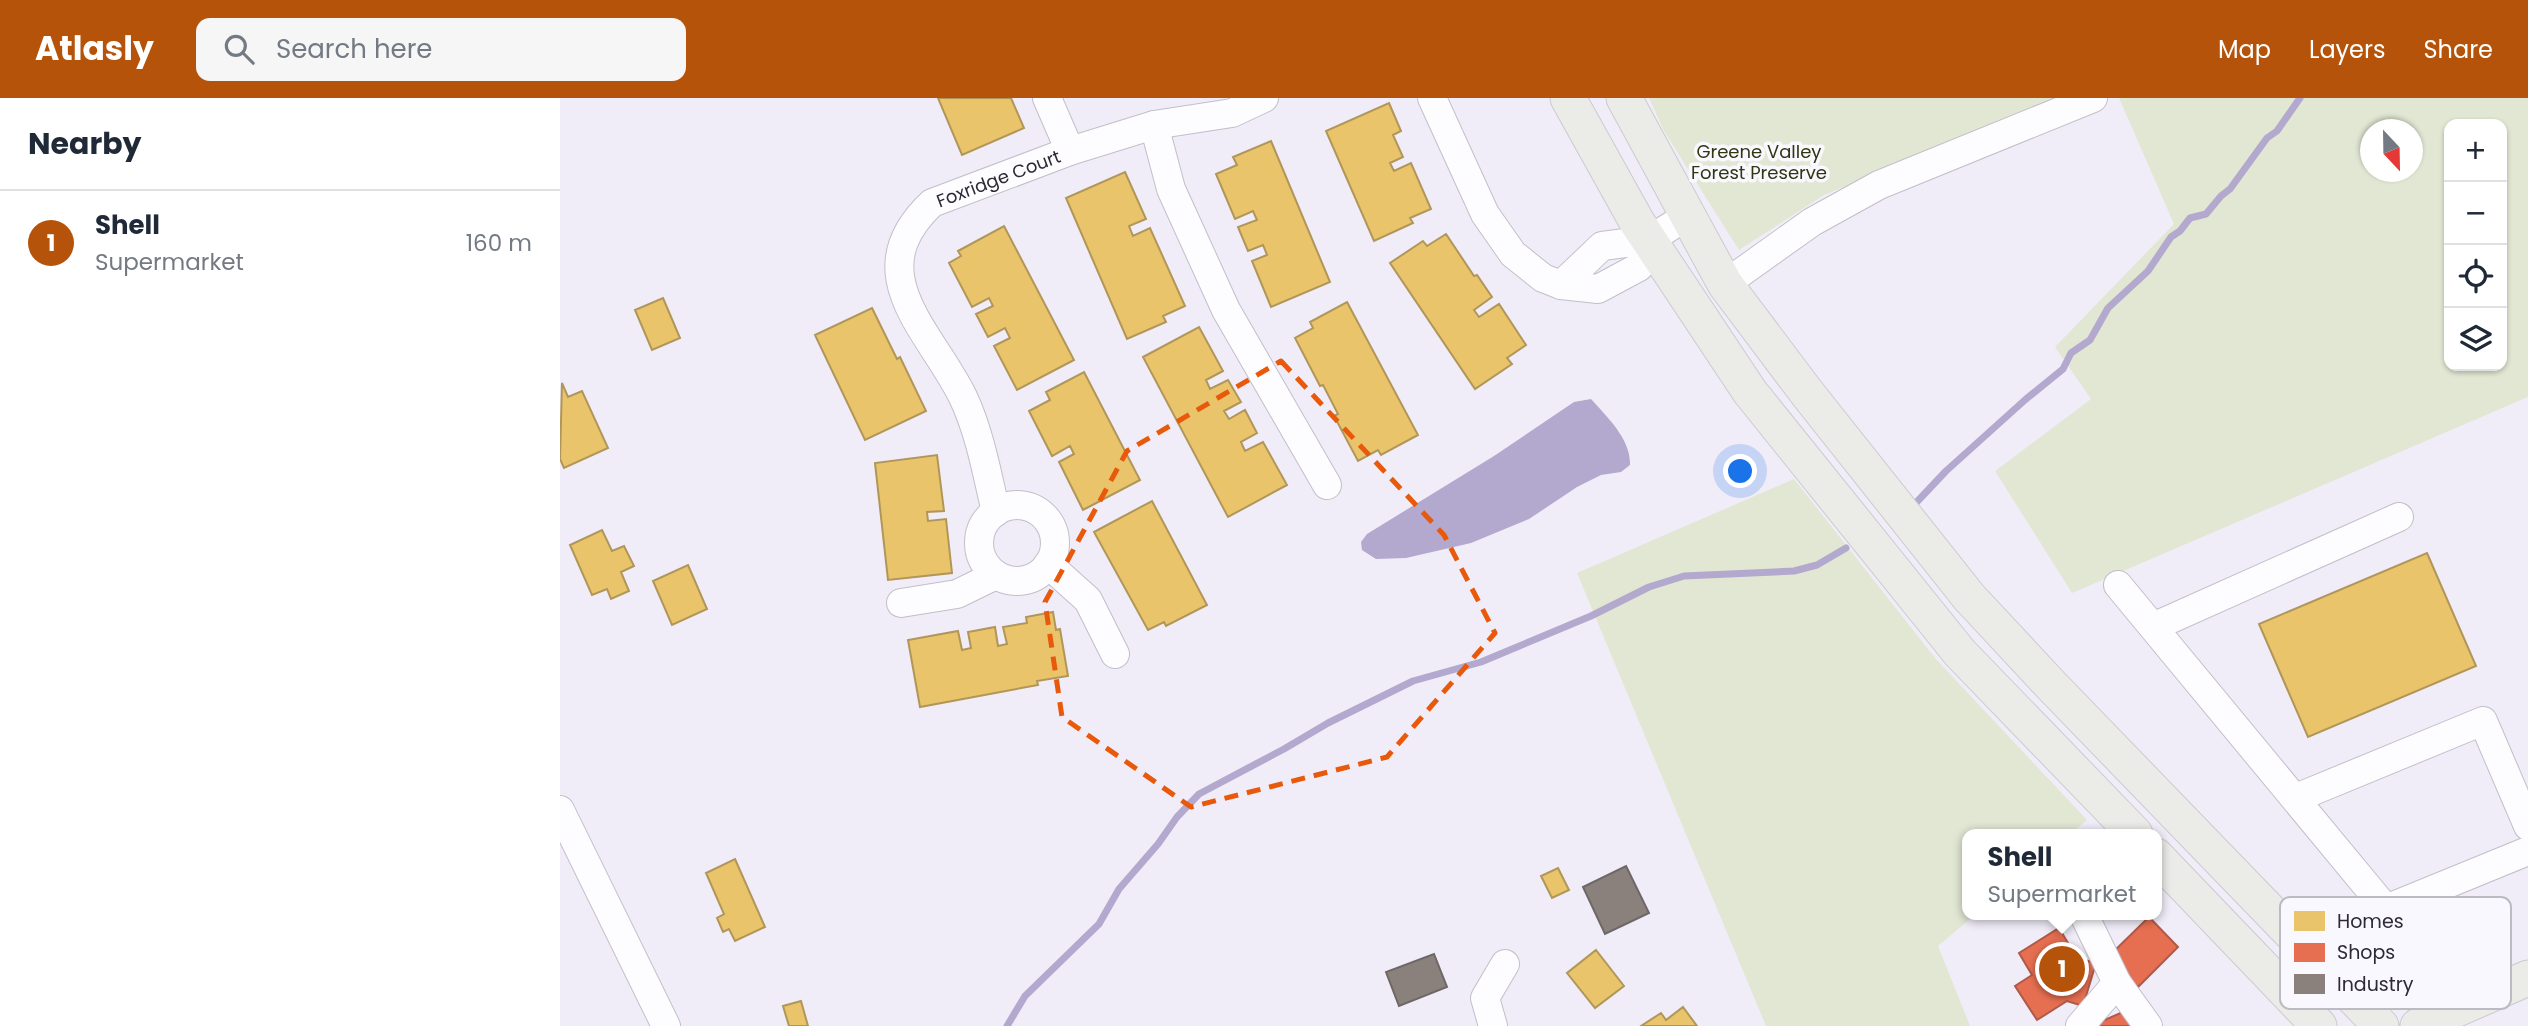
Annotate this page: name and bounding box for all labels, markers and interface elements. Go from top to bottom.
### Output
search box [196,18,686,81]
text: Atlasly [35,25,154,72]
icon: search [220,30,258,68]
text: Search here [276,31,432,67]
text: Map [2218,33,2271,66]
text: Layers [2309,33,2385,66]
text: Share [2423,33,2493,66]
north arrow [2360,119,2423,182]
map controls [2444,119,2507,371]
button: + [2444,119,2507,182]
text: Nearby [28,122,142,165]
park label: Greene Valley Forest Preserve [1691,139,1827,185]
street label: Foxridge Court [933,143,1064,213]
button: − [2444,182,2507,245]
text: Shell [95,207,160,243]
text: 1 [47,227,55,259]
text: 160 m [466,227,532,259]
button: locate [2444,245,2507,308]
text: Supermarket [95,246,244,278]
button: layers [2444,308,2507,371]
your location [1723,454,1757,488]
popup [1962,829,2162,920]
text: Shell [1988,839,2052,875]
text: Supermarket [1988,878,2136,910]
legend [2280,897,2511,1009]
text: Homes [2337,908,2404,935]
text: Shops [2337,939,2395,966]
pin: 1 [2039,943,2085,995]
text: Industry [2337,971,2414,998]

